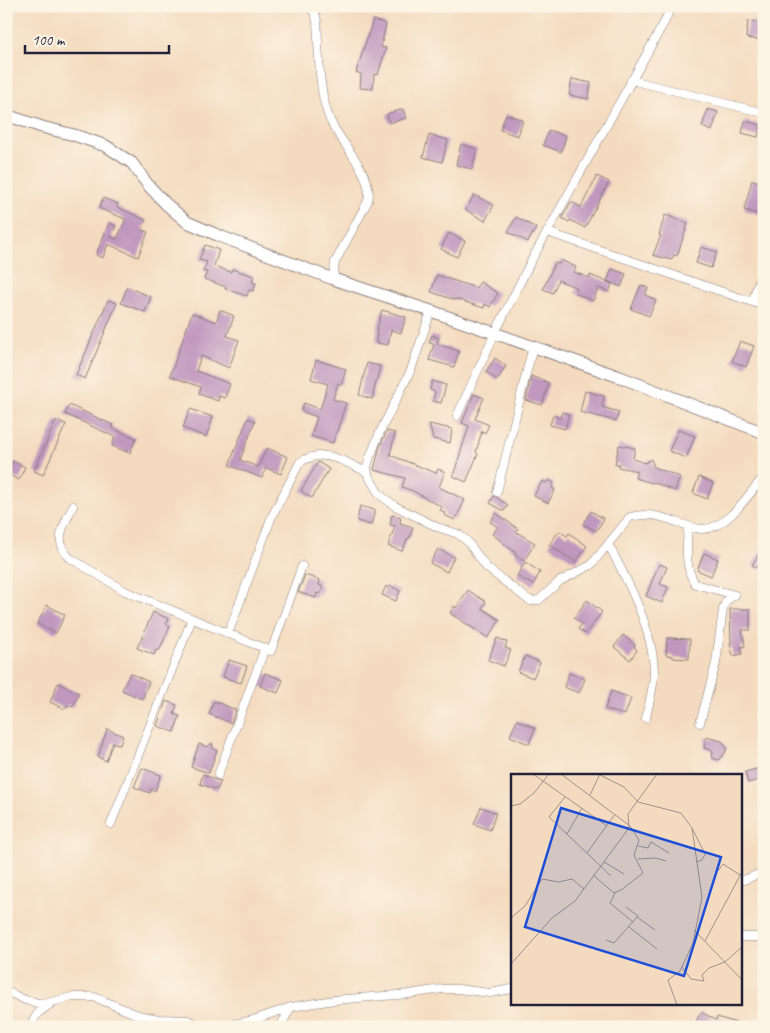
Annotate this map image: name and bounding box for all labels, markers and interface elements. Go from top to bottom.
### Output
scale bar [25,22,169,54]
text: 100 m [32,31,66,50]
inset map [511,774,742,1006]

